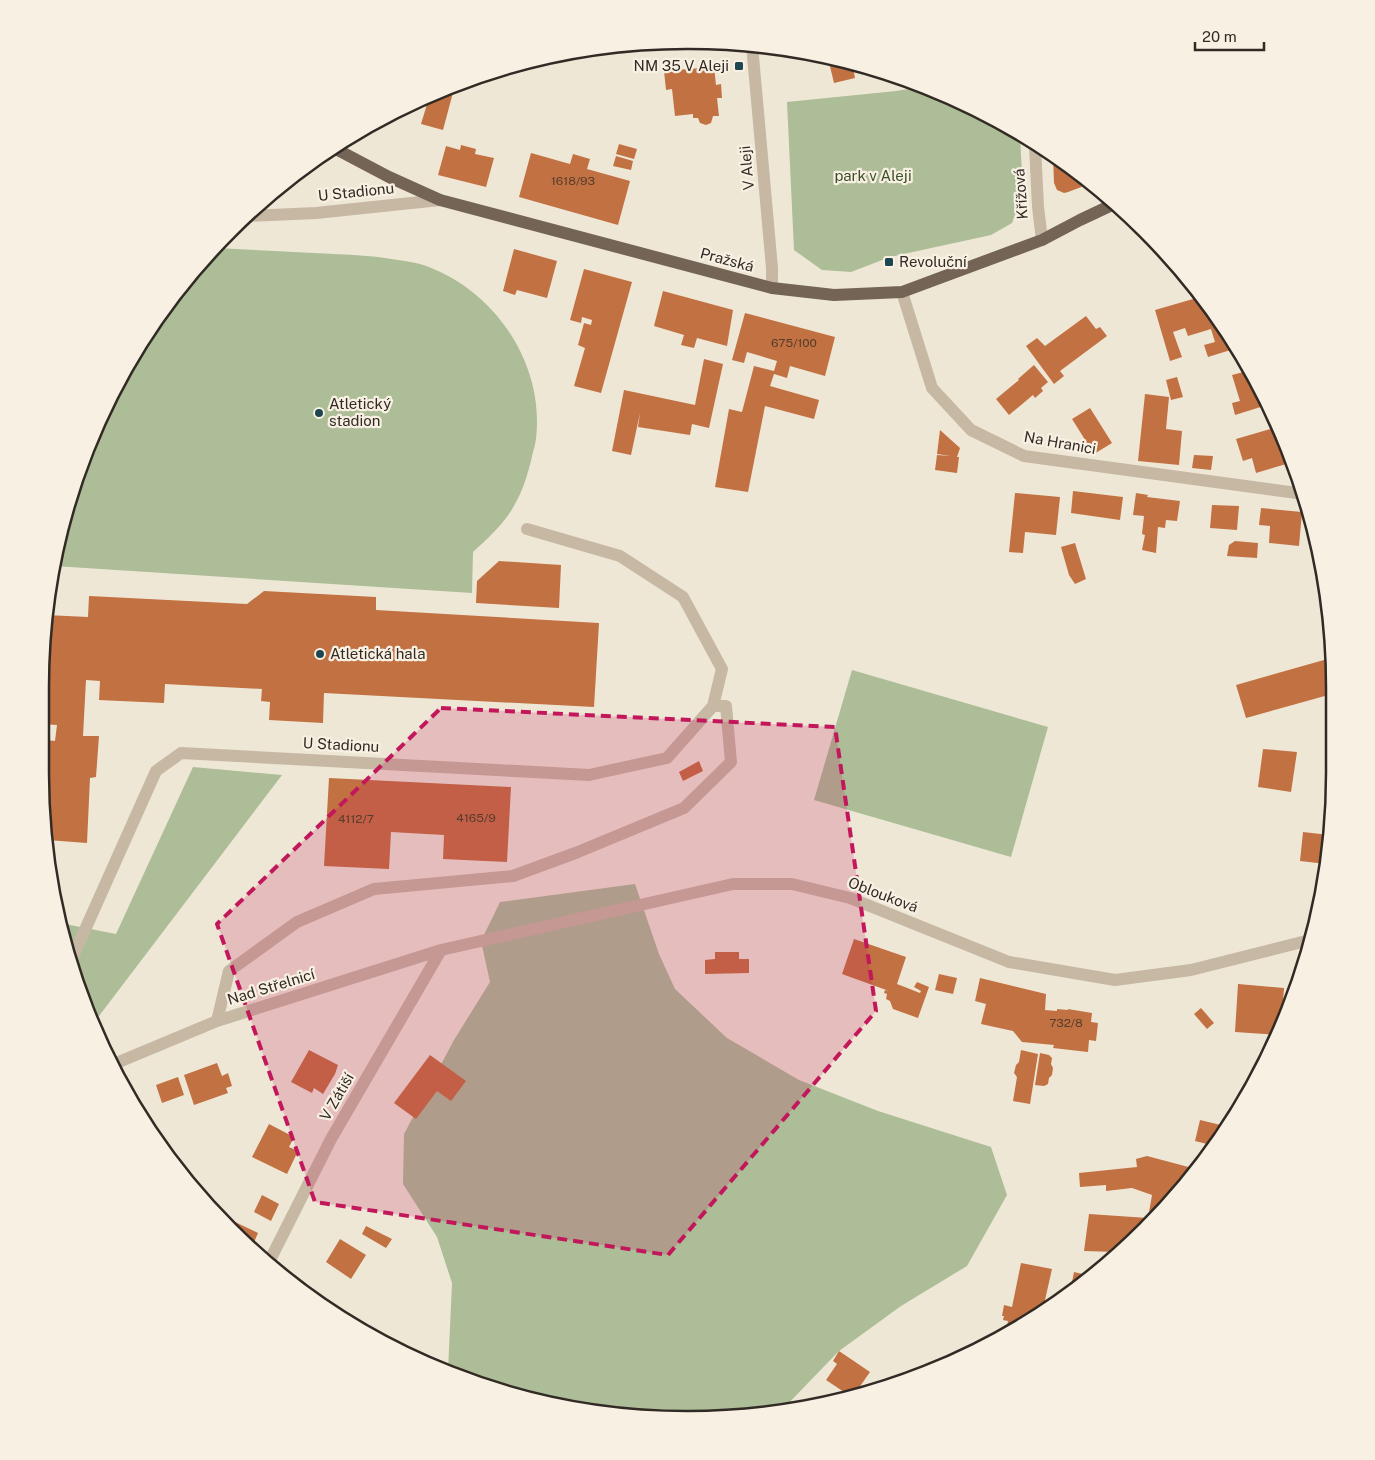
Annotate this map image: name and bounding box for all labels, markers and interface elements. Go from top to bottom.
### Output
scale bar [1195,20,1264,52]
text: 20 m [1202,28,1237,45]
place label: NM 35 V Aleji [634,57,729,74]
marker: NM 35 V Aleji [733,60,745,72]
street label: V Aleji [736,145,757,191]
park label: park v Aleji [834,167,912,184]
street label: Křížová [1010,168,1031,220]
house number: 1618/93 [551,174,595,188]
street label: U Stadionu [317,179,395,204]
street label: Pražská [698,244,756,275]
place label: Revoluční [899,253,967,270]
marker: Revoluční [883,256,895,268]
house number: 675/100 [771,336,817,350]
place label: Atletický stadion [329,395,391,429]
marker: Atletický stadion [313,407,325,419]
street label: Na Hranici [1023,428,1097,457]
place label: Atletická hala [330,645,425,662]
marker: Atletická hala [314,648,326,660]
street label: U Stadionu [302,734,380,755]
house number: 4165/9 [456,811,496,825]
house number: 4112/7 [338,812,374,826]
street label: Oblouková [846,873,920,916]
street label: Nad Střelnicí [225,965,317,1008]
house number: 732/8 [1049,1016,1083,1030]
street label: V Zátiší [316,1070,357,1124]

